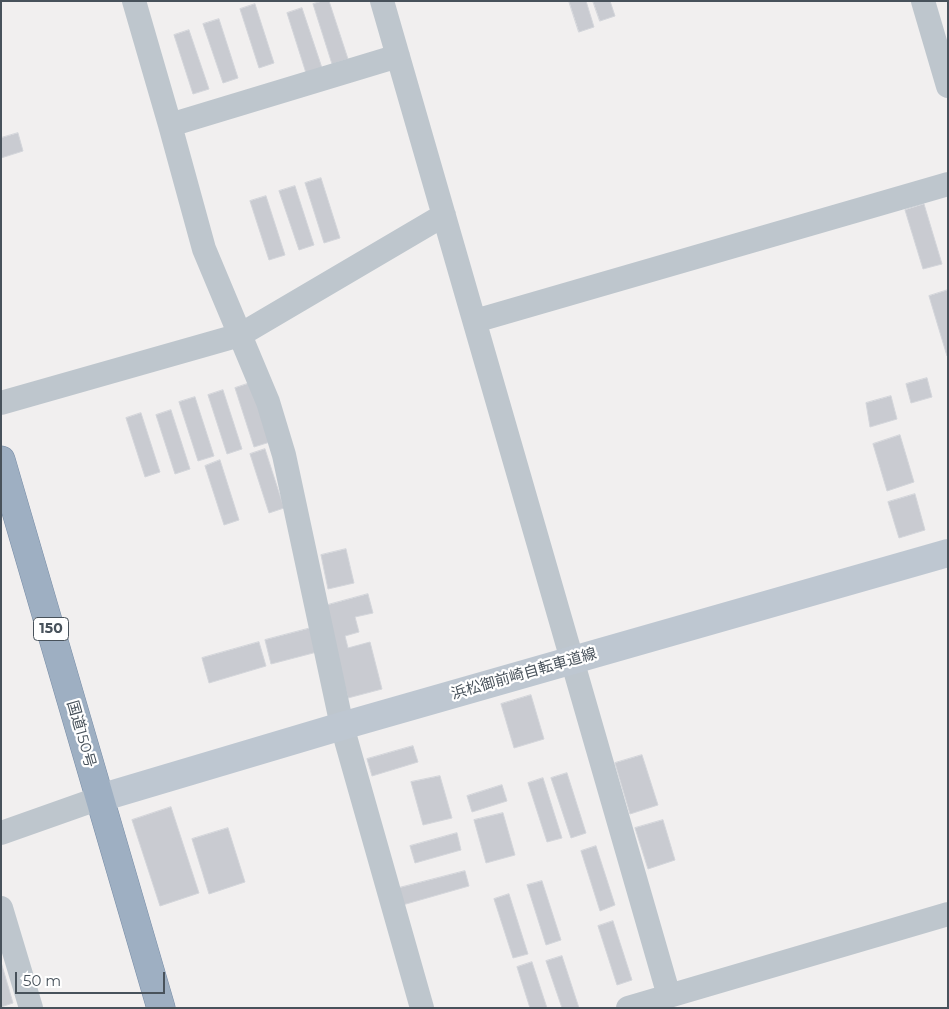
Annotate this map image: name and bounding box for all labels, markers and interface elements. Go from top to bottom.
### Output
road number: 150 [34,618,68,640]
street label: 浜松御前崎自転車道線 [449,645,599,703]
street label: 国道150号 [63,698,99,770]
scale bar [18,962,168,994]
text: 50 m [23,971,61,990]

